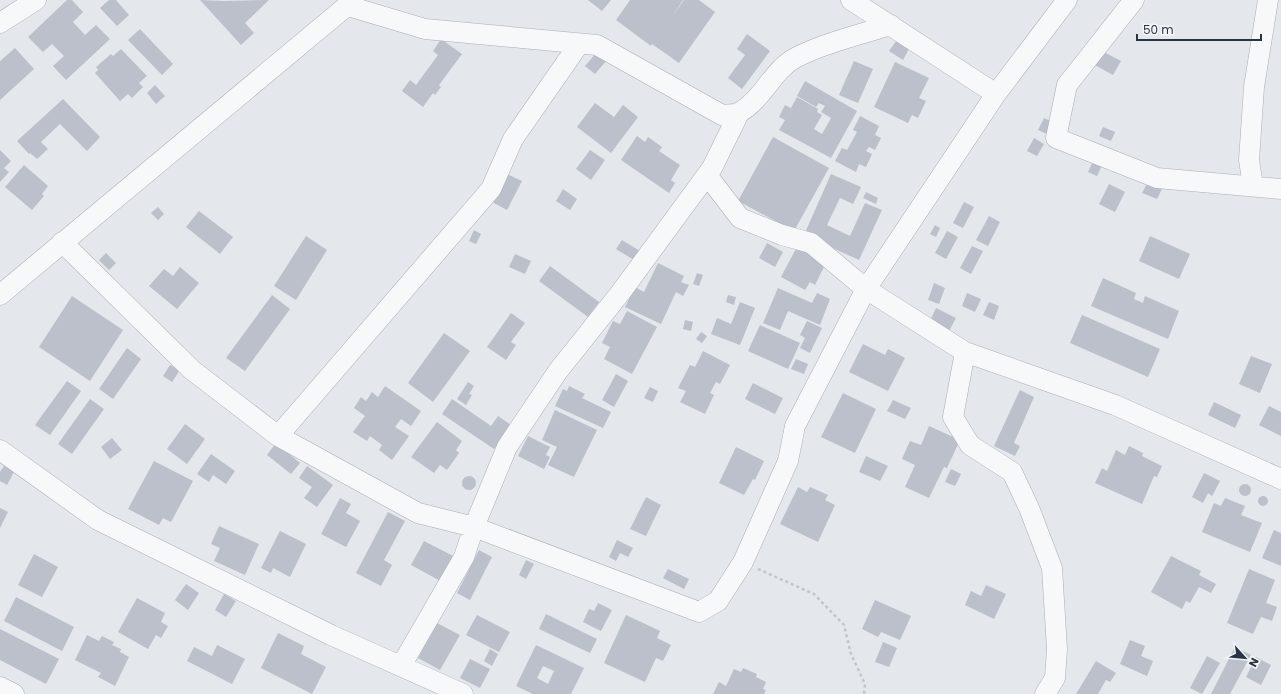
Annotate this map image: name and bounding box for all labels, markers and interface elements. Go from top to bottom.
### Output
scale bar [1137,16,1261,42]
text: 50 m [1143,21,1174,38]
north arrow [1225,638,1265,678]
text: N [1245,655,1263,670]

